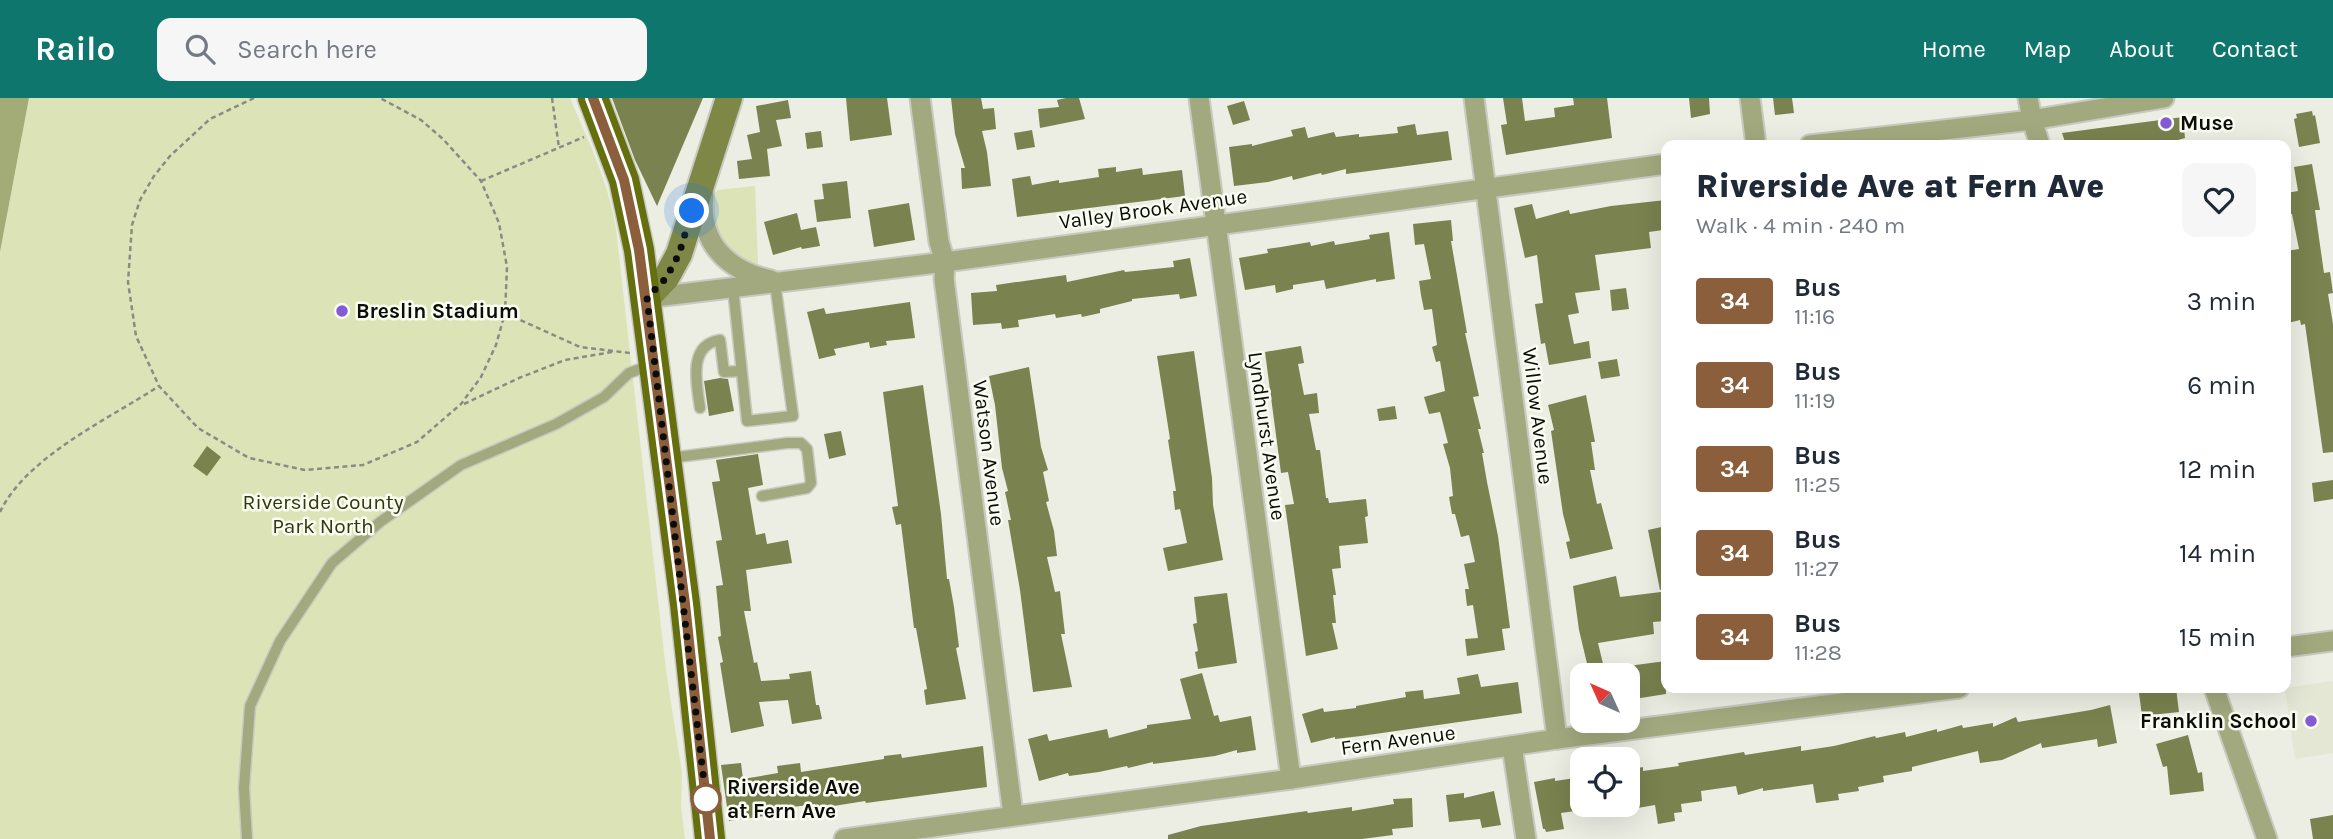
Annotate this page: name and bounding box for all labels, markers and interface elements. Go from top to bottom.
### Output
search box [157,18,647,81]
text: Railo [35,30,115,68]
icon: search [181,30,219,68]
text: Search here [237,34,377,65]
text: Home [1922,35,1986,63]
text: Map [2024,35,2071,63]
text: About [2109,35,2174,63]
text: Contact [2212,35,2298,63]
place label: Muse [2180,111,2234,135]
marker: Muse [2158,115,2174,131]
button: heart [2182,163,2256,237]
text: Riverside Ave at Fern Ave [1696,167,2104,205]
street label: Valley Brook Avenue [1057,184,1249,234]
your location [674,193,709,228]
text: Walk · 4 min · 240 m [1696,212,1905,239]
text: Bus [1794,272,1841,303]
text: 3 min [2187,286,2256,317]
text: 34 [1720,287,1749,315]
place label: Breslin Stadium [356,299,519,323]
marker: Breslin Stadium [334,303,350,319]
text: 11:16 [1794,303,1835,330]
street label: Willow Avenue [1518,346,1558,486]
street label: Lyndhurst Avenue [1243,350,1291,522]
text: Bus [1794,356,1841,387]
text: 6 min [2187,370,2256,401]
text: 34 [1720,371,1749,399]
street label: Watson Avenue [968,379,1010,527]
text: 11:19 [1794,387,1835,414]
text: Bus [1794,440,1841,471]
text: 12 min [2178,454,2256,485]
text: 34 [1720,455,1749,483]
text: 11:25 [1794,471,1841,498]
park label: Riverside County Park North [243,490,404,538]
text: Bus [1794,524,1841,555]
text: 14 min [2179,538,2256,569]
text: 34 [1720,539,1749,567]
text: 11:27 [1794,555,1839,582]
text: Bus [1794,608,1841,639]
text: 15 min [2179,622,2256,653]
text: 34 [1720,623,1749,651]
text: 11:28 [1794,639,1842,666]
north arrow [1570,663,1640,733]
map controls [1570,663,1640,817]
place label: Franklin School [2140,709,2297,733]
marker: Franklin School [2303,713,2319,729]
street label: Fern Avenue [1339,720,1457,760]
button: locate [1570,747,1640,817]
place label: Riverside Ave at Fern Ave [727,775,860,823]
marker: Riverside Ave at Fern Ave [691,784,721,814]

